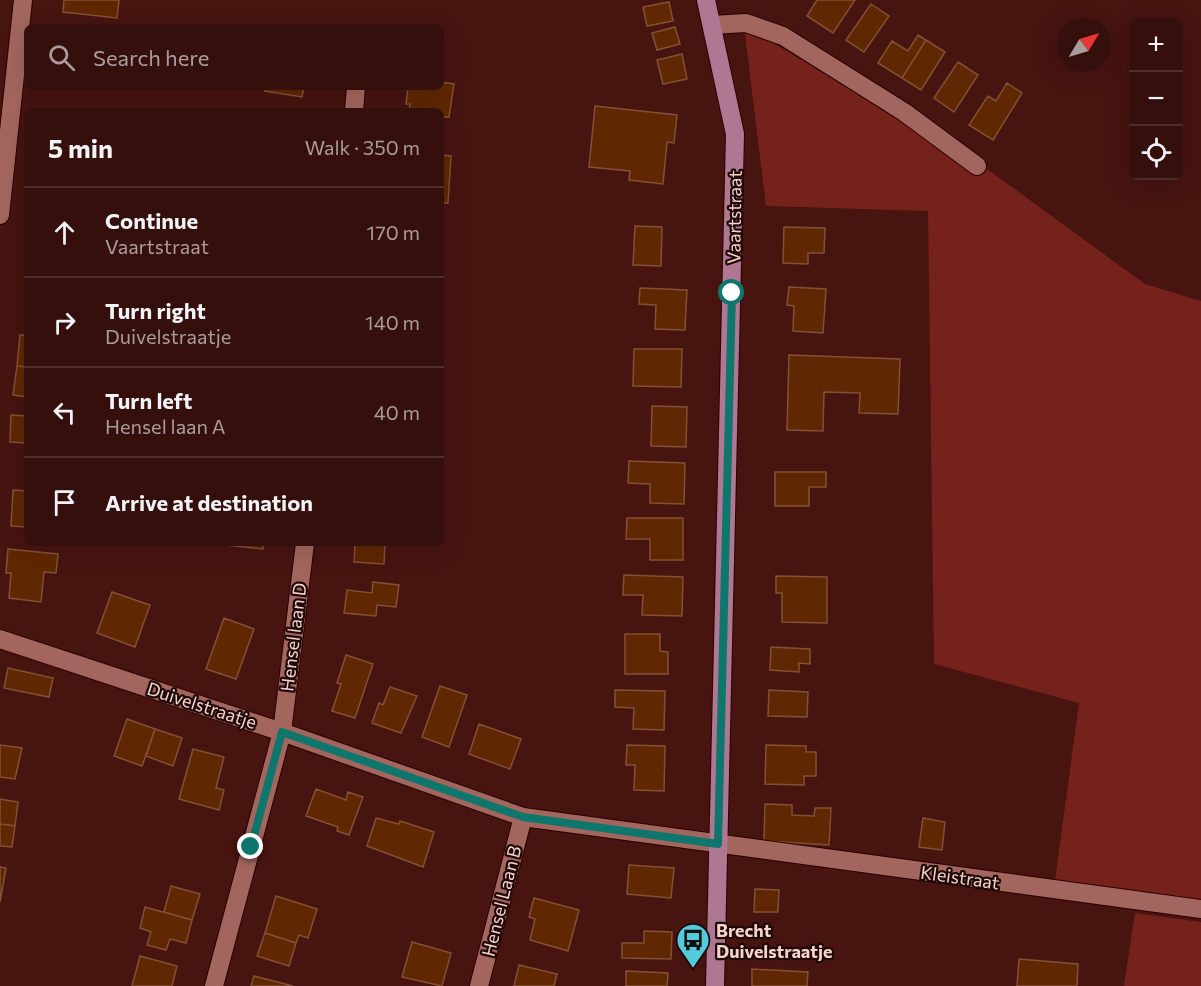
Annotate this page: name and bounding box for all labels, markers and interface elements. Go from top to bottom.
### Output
north arrow [1057,18,1111,72]
map controls [1129,18,1183,180]
button: + [1129,18,1183,72]
search box [24,24,444,90]
icon: search [45,41,78,74]
text: Search here [93,44,209,71]
button: − [1129,72,1183,126]
button: locate [1129,126,1183,180]
text: 5 min [48,132,113,163]
text: Walk · 350 m [305,135,420,159]
street label: Vaartstraat [722,170,746,264]
text: Continue [105,207,198,234]
icon: ahead [48,216,81,249]
text: 170 m [367,220,420,244]
text: Vaartstraat [105,234,209,258]
route start [718,279,744,305]
text: Turn right [105,297,206,324]
icon: right [48,306,81,339]
text: 140 m [365,310,420,334]
text: Duivelstraatje [105,324,231,348]
text: Turn left [105,387,192,414]
icon: left [48,396,81,429]
text: 40 m [374,400,420,424]
text: Hensel laan A [105,414,226,438]
icon: arrive [48,486,81,519]
text: Arrive at destination [105,489,313,516]
street label: Hensel laan D [275,581,311,693]
street label: Duivelstraatje [145,677,259,733]
route end [237,833,263,859]
street label: Hensel Laan B [477,843,525,959]
street label: Kleistraat [919,861,1001,893]
place label: Brecht Duivelstraatje [716,919,832,962]
bus stop icon: Brecht Duivelstraatje [675,922,711,969]

